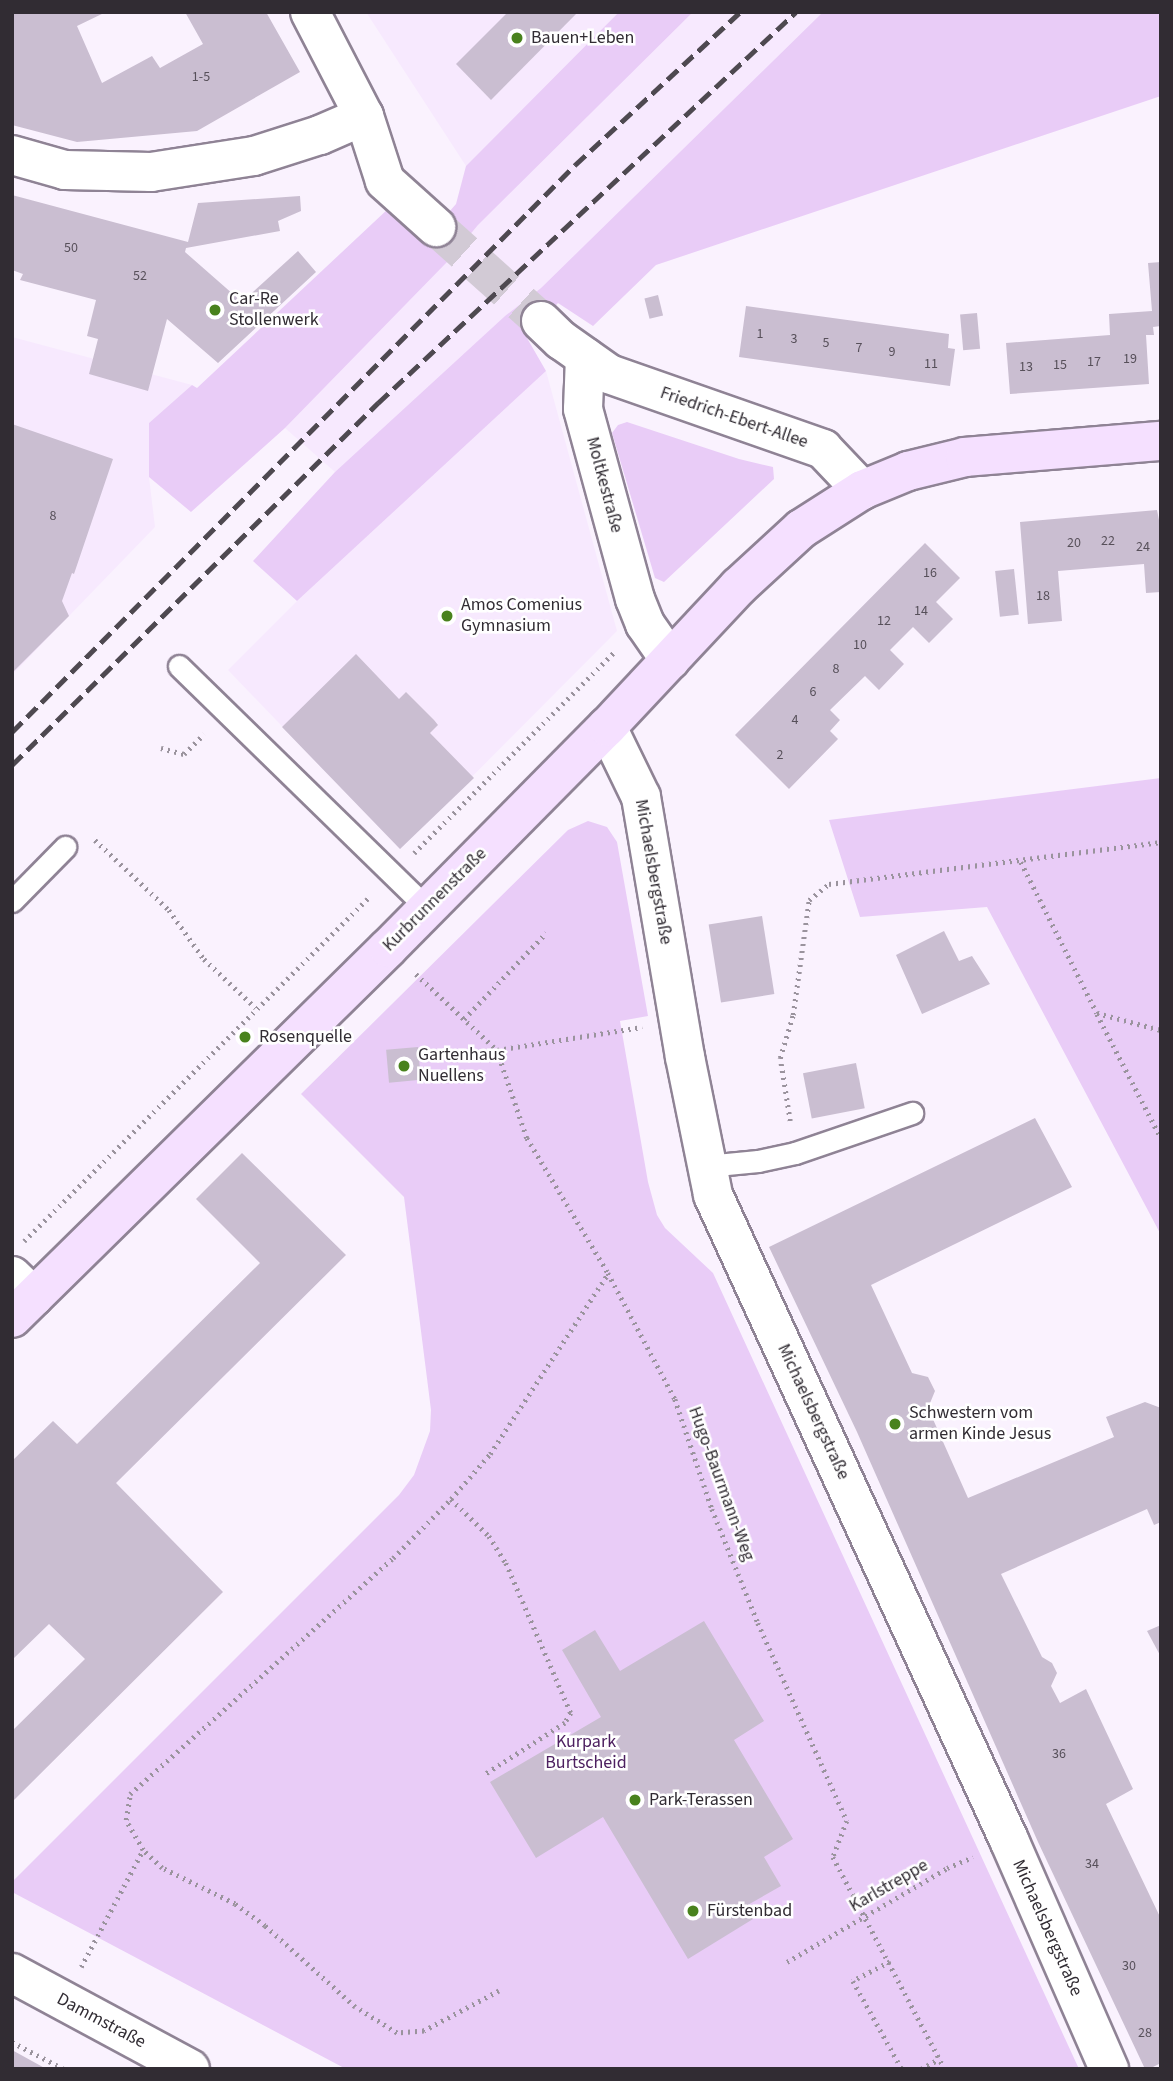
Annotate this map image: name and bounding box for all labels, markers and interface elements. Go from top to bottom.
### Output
place label: Bauen+Leben [531,27,634,49]
marker: Bauen+Leben [509,30,525,46]
house number: 1-5 [192,69,210,85]
house number: 50 [64,240,78,256]
house number: 52 [133,268,147,284]
place label: Car-Re Stollenwerk [229,289,319,332]
marker: Car-Re Stollenwerk [207,302,223,318]
house number: 1 [757,326,763,342]
house number: 3 [791,331,797,347]
house number: 5 [823,335,829,351]
house number: 7 [856,340,862,356]
house number: 9 [889,344,895,360]
house number: 19 [1123,351,1137,367]
house number: 17 [1087,354,1101,370]
house number: 11 [924,356,938,372]
house number: 15 [1053,357,1067,373]
house number: 13 [1019,359,1033,375]
street label: Friedrich-Ebert-Allee [657,383,811,453]
street label: Moltkestraße [581,435,627,535]
house number: 8 [50,508,56,524]
house number: 22 [1101,533,1115,549]
house number: 20 [1067,535,1081,551]
house number: 24 [1136,539,1150,555]
house number: 16 [923,565,937,581]
house number: 18 [1036,588,1050,604]
place label: Amos Comenius Gymnasium [461,595,582,638]
house number: 14 [914,603,928,619]
marker: Amos Comenius Gymnasium [439,608,455,624]
house number: 12 [877,613,891,629]
house number: 10 [853,637,867,653]
house number: 8 [833,661,839,677]
house number: 6 [810,684,816,700]
house number: 4 [792,712,798,728]
house number: 2 [777,747,783,763]
street label: Michaelsbergstraße [630,798,676,946]
street label: Kurbrunnenstraße [379,844,491,956]
place label: Rosenquelle [259,1026,352,1048]
marker: Rosenquelle [237,1029,253,1045]
place label: Gartenhaus Nuellens [418,1045,505,1088]
marker: Gartenhaus Nuellens [396,1058,412,1074]
street label: Michaelsbergstraße [772,1341,854,1483]
place label: Schwestern vom armen Kinde Jesus [909,1403,1051,1446]
street label: Hugo-Baurmann-Weg [683,1404,759,1564]
marker: Schwestern vom armen Kinde Jesus [887,1416,903,1432]
park label: Kurpark Burtscheid [545,1732,627,1774]
house number: 36 [1052,1746,1066,1762]
place label: Park-Terassen [649,1789,753,1811]
marker: Park-Terassen [627,1792,643,1808]
street label: Karlstreppe [846,1855,932,1917]
street label: Michaelsbergstraße [1007,1856,1087,2000]
house number: 34 [1085,1856,1099,1872]
place label: Fürstenbad [707,1900,792,1922]
marker: Fürstenbad [685,1903,701,1919]
house number: 30 [1122,1958,1136,1974]
street label: Dammstraße [53,1989,149,2053]
house number: 28 [1138,2025,1152,2041]

